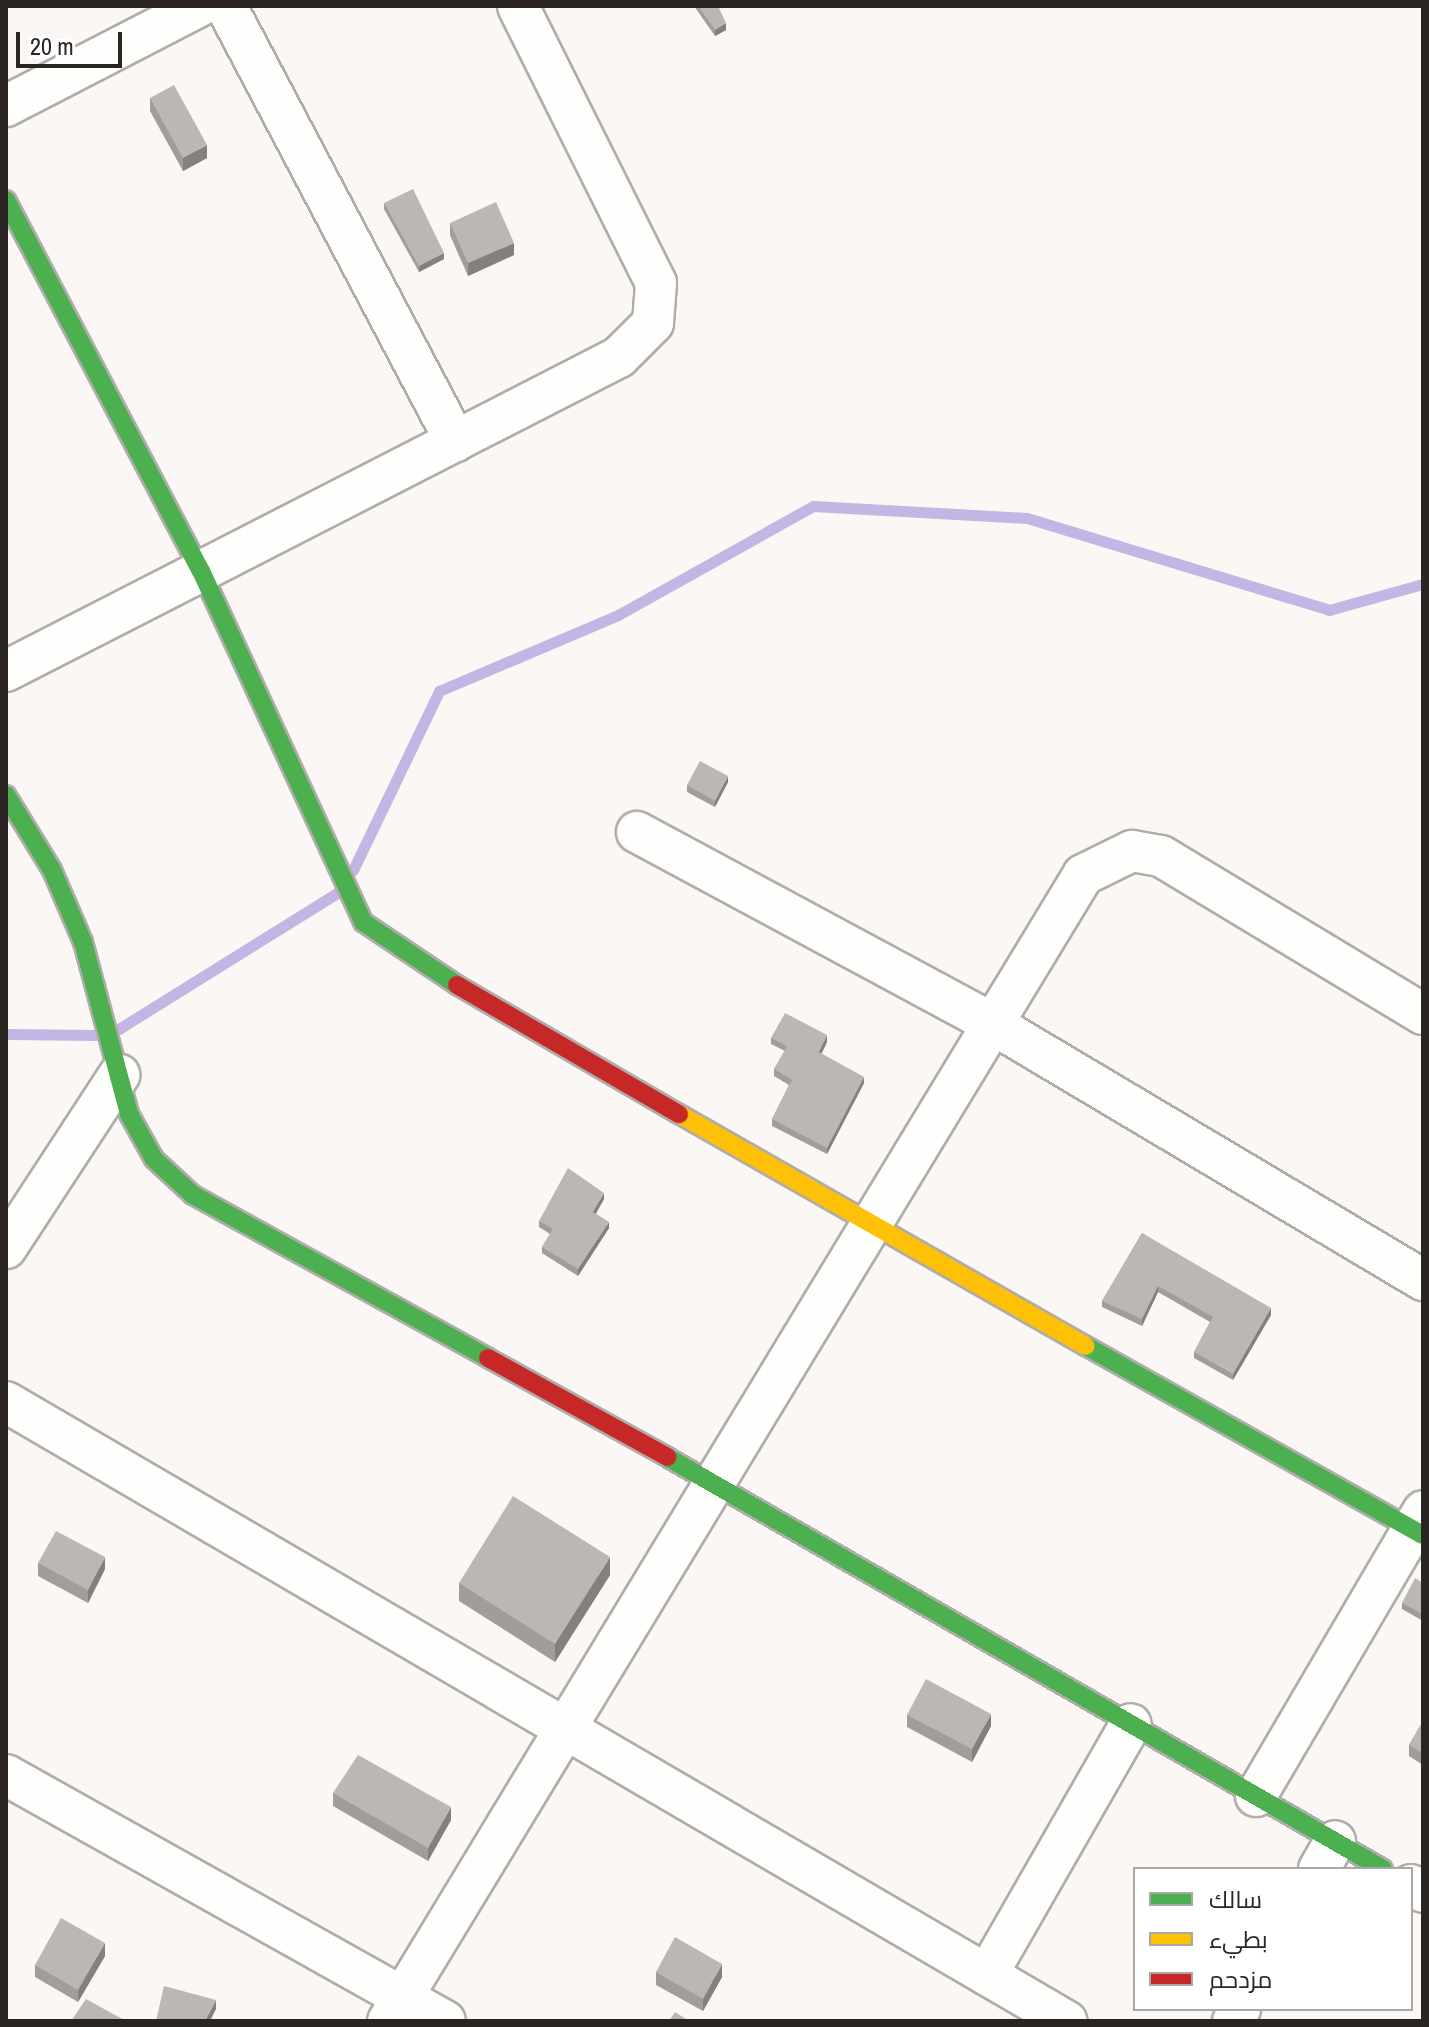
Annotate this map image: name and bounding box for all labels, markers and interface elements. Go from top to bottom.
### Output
scale bar [20,16,126,66]
text: 20 m [30,30,74,62]
legend [1133,1867,1413,2011]
text: سالك [1209,1883,1262,1915]
text: بطيء [1209,1923,1268,1955]
text: مزدحم [1209,1963,1272,1995]

